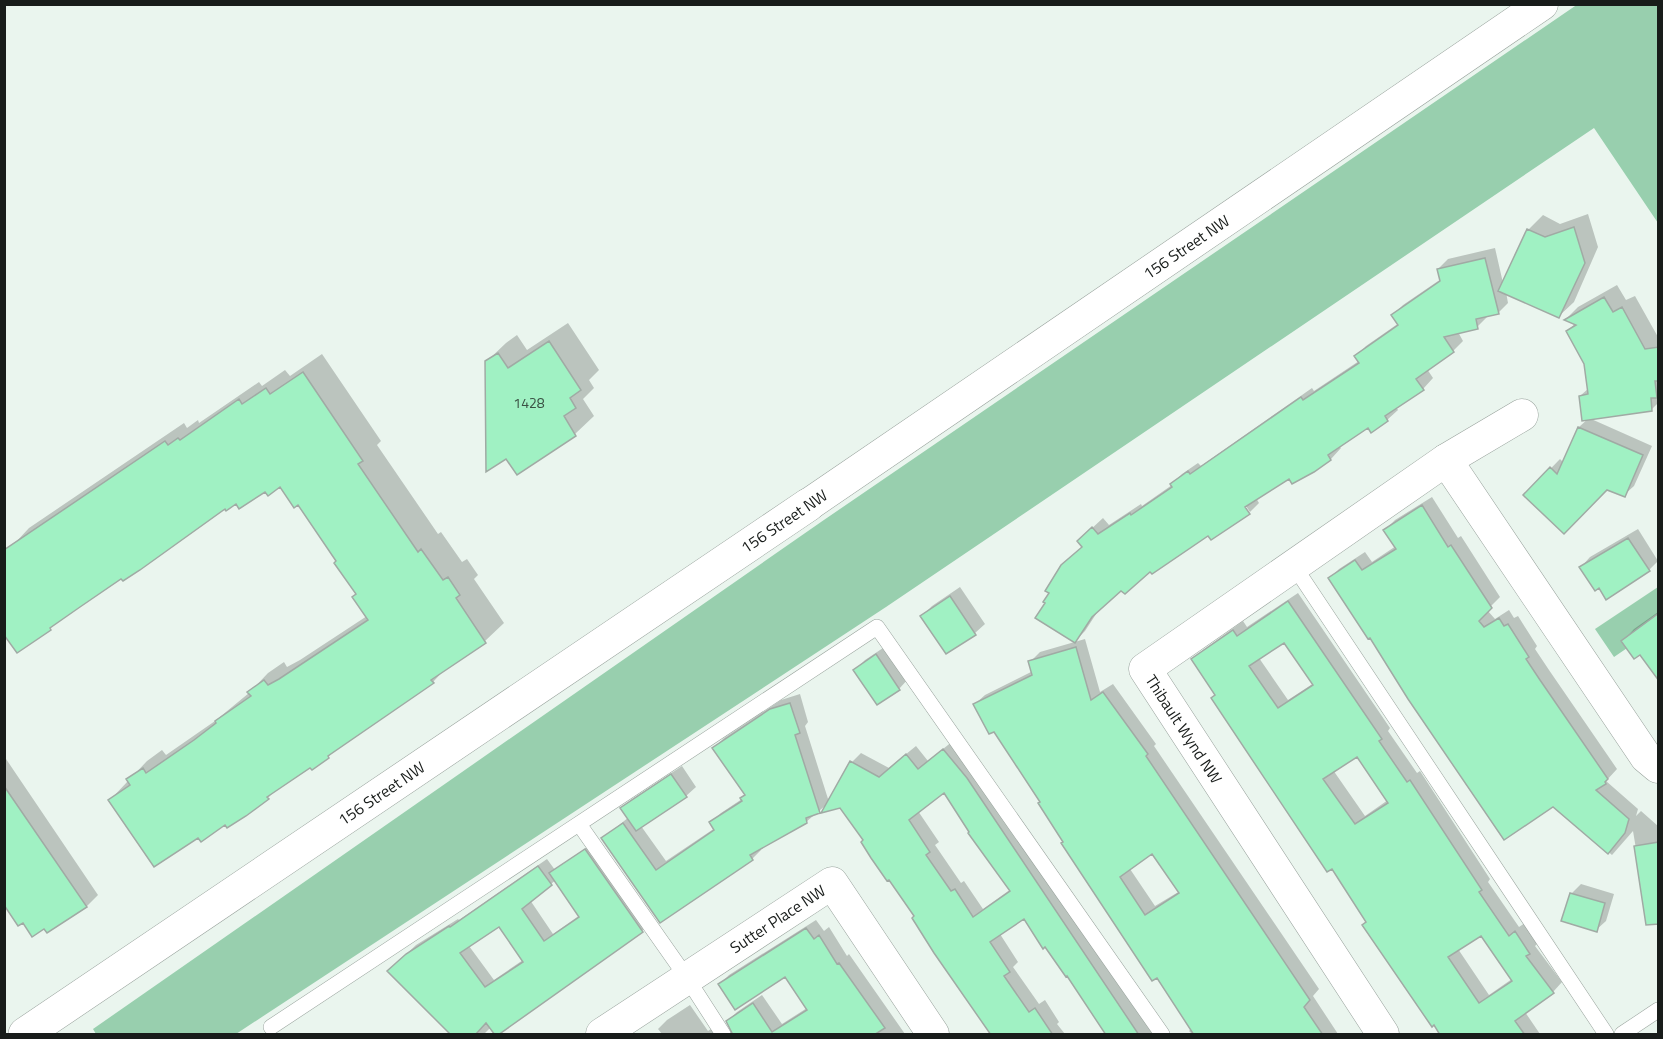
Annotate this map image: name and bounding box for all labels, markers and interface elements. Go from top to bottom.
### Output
street label: 156 Street NW [1138,209,1234,285]
house number: 1428 [513,392,545,413]
street label: 156 Street NW [736,483,832,559]
street label: Thibault Wynd NW [1140,670,1228,788]
street label: 156 Street NW [333,755,430,831]
street label: Sutter Place NW [725,878,830,959]

